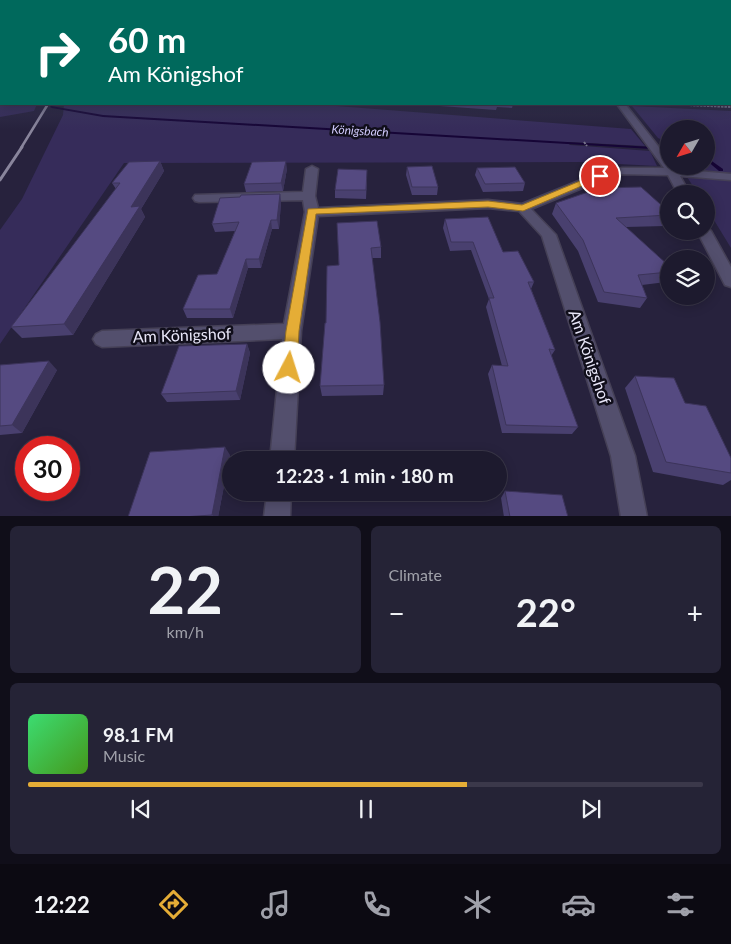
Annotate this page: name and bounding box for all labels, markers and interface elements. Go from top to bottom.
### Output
text: 60 m [108,18,186,60]
icon: right [25,20,90,85]
text: Am Königshof [108,60,244,87]
north arrow [660,120,715,175]
map controls [660,120,715,305]
water label: Königsbach [331,122,389,139]
pin [579,155,621,197]
icon: arrive [586,162,614,190]
button: search [660,185,715,240]
button: layers [660,250,715,305]
street label: Am Königshof [565,307,616,407]
street label: Am Königshof [132,323,232,346]
position arrow [262,341,314,393]
speed limit sign: 30 [15,436,80,501]
text: 12:23 · 1 min · 180 m [275,464,454,487]
text: 22 [148,550,223,628]
text: Climate [389,565,442,584]
text: 22° [516,589,576,635]
text: − [389,596,405,630]
text: + [687,596,703,630]
text: km/h [167,622,204,641]
text: 98.1 FM [103,723,174,746]
text: Music [103,746,145,765]
icon: previous [127,795,155,823]
icon: pause [352,795,380,823]
icon: next [577,795,605,823]
icon: directions [156,887,191,922]
icon: music [258,887,293,922]
icon: phone [359,887,394,922]
icon: climate [460,887,495,922]
icon: car [561,887,596,922]
icon: filters [663,887,698,922]
text: 12:22 [33,891,90,918]

